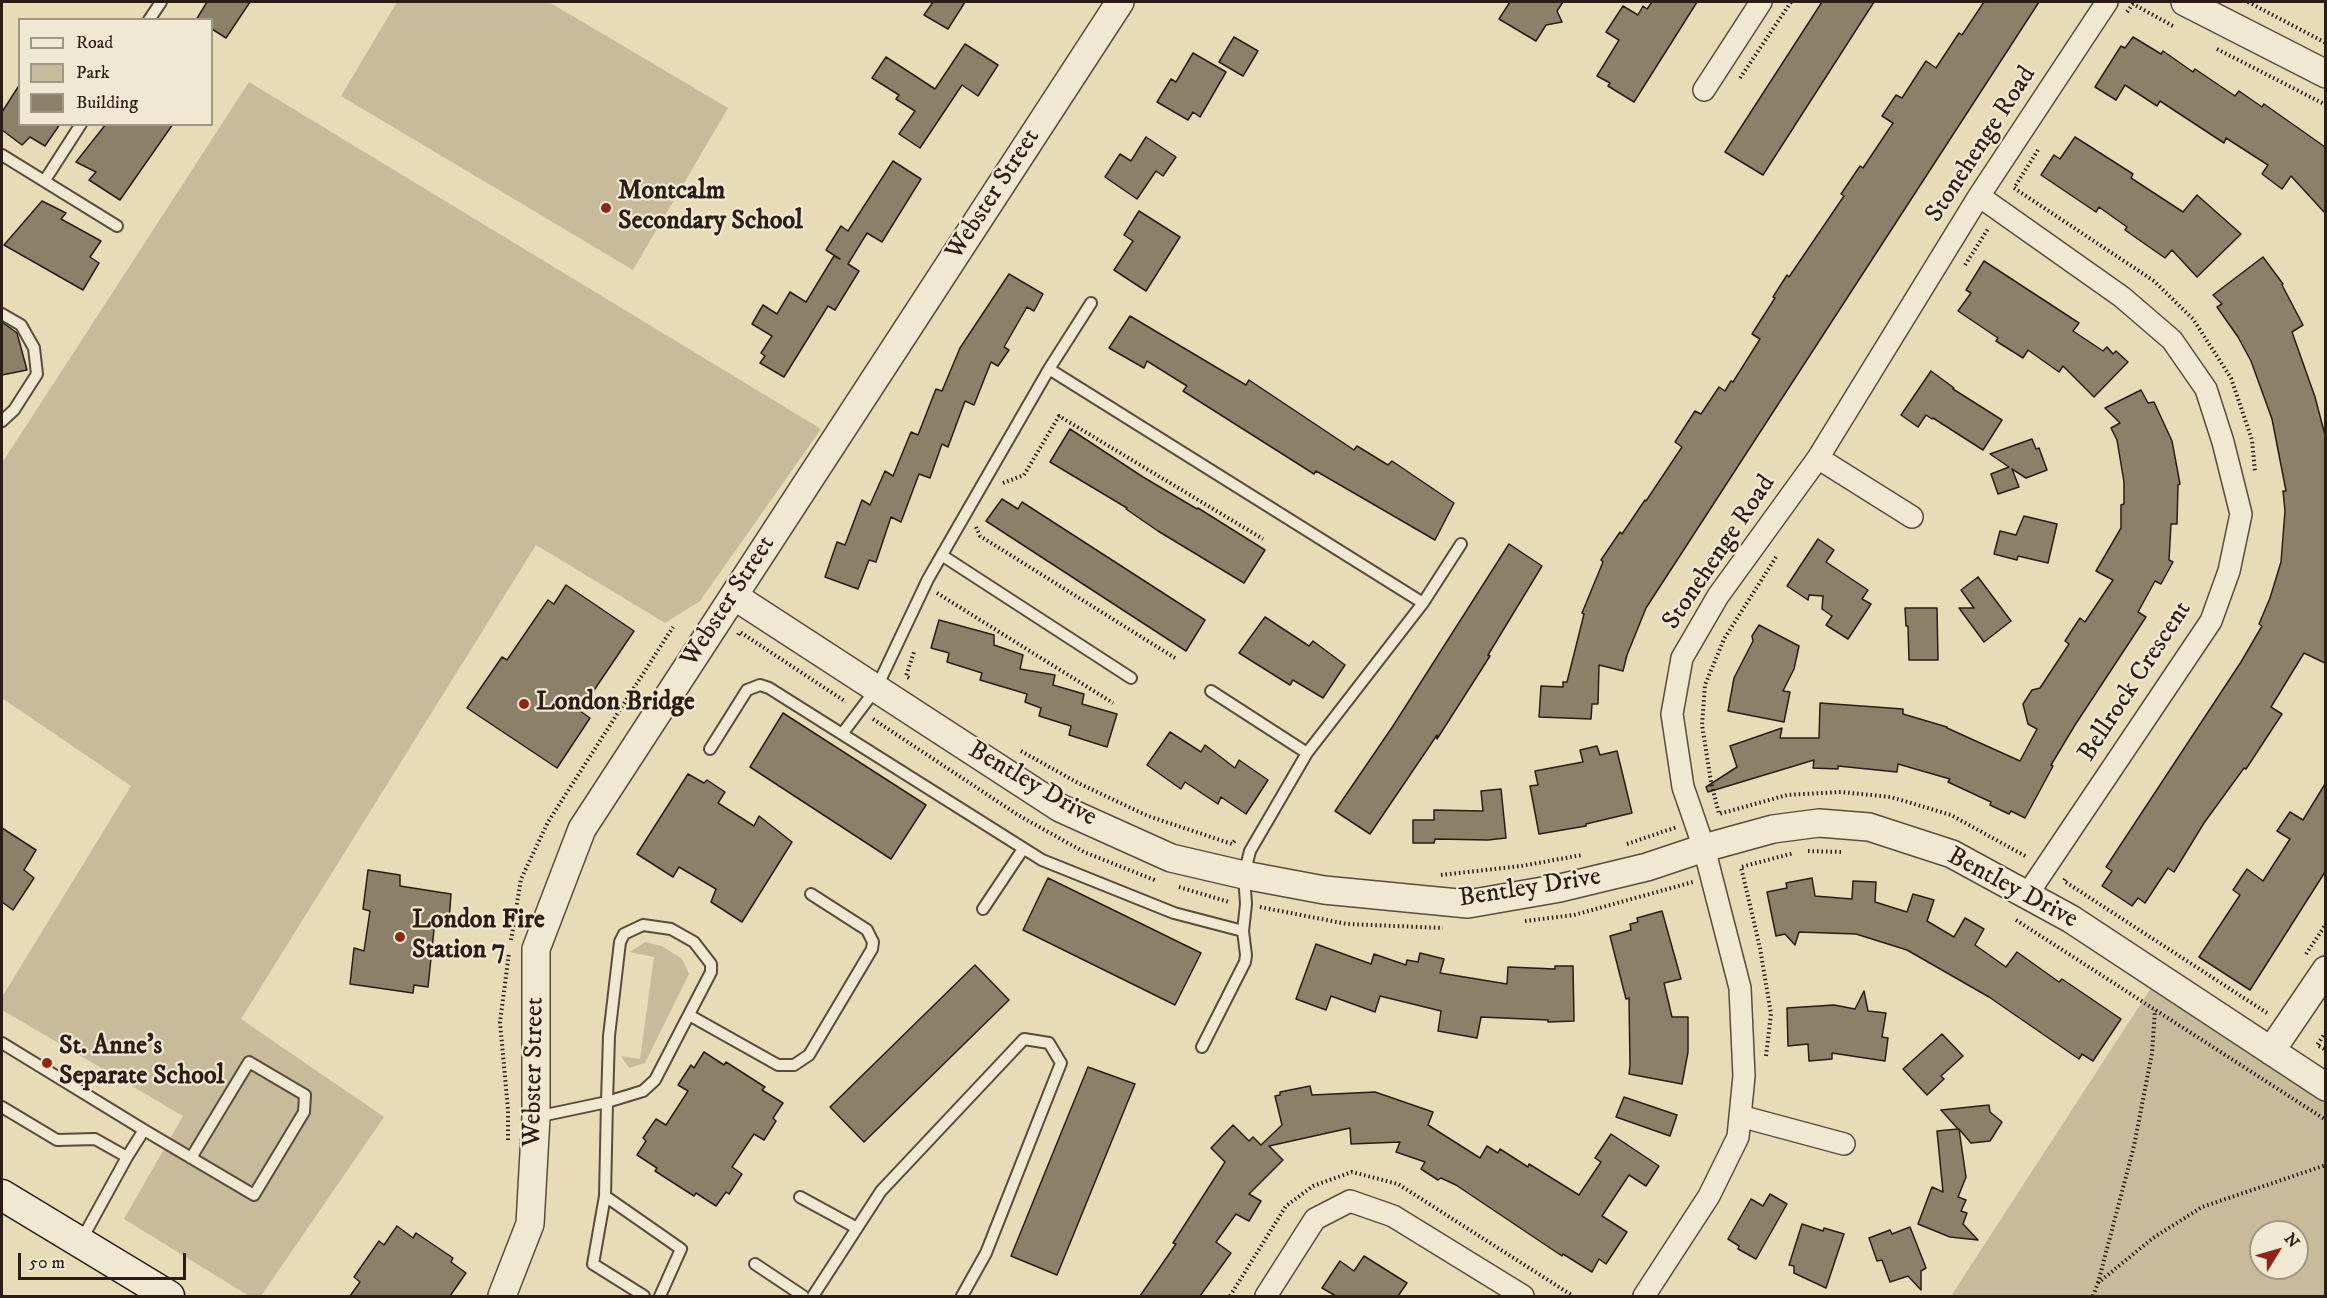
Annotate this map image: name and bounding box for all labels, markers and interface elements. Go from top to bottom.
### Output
legend [18,18,213,126]
text: Road [76,32,113,54]
street label: Stonehenge Road [1920,61,2044,229]
text: Park [76,62,110,84]
text: Building [76,92,138,114]
street label: Webster Street [940,124,1048,266]
place label: Montcalm Secondary School [618,177,803,238]
marker: Montcalm Secondary School [599,201,613,215]
street label: Stonehenge Road [1657,470,1783,636]
street label: Webster Street [675,531,783,673]
street label: Bellrock Crescent [2073,596,2199,768]
place label: London Bridge [536,688,695,720]
marker: London Bridge [517,697,531,711]
street label: Bentley Drive [962,736,1102,834]
street label: Bentley Drive [1941,842,2083,936]
street label: Bentley Drive [1457,862,1603,916]
place label: London Fire Station 7 [412,906,545,968]
marker: London Fire Station 7 [393,930,407,944]
street label: Webster Street [518,997,552,1147]
place label: St. Anne's Separate School [59,1032,224,1094]
marker: St. Anne's Separate School [40,1056,54,1070]
north arrow [2249,1220,2309,1280]
text: N [2280,1229,2304,1252]
scale bar [21,1241,189,1279]
text: 50 m [29,1252,65,1274]

